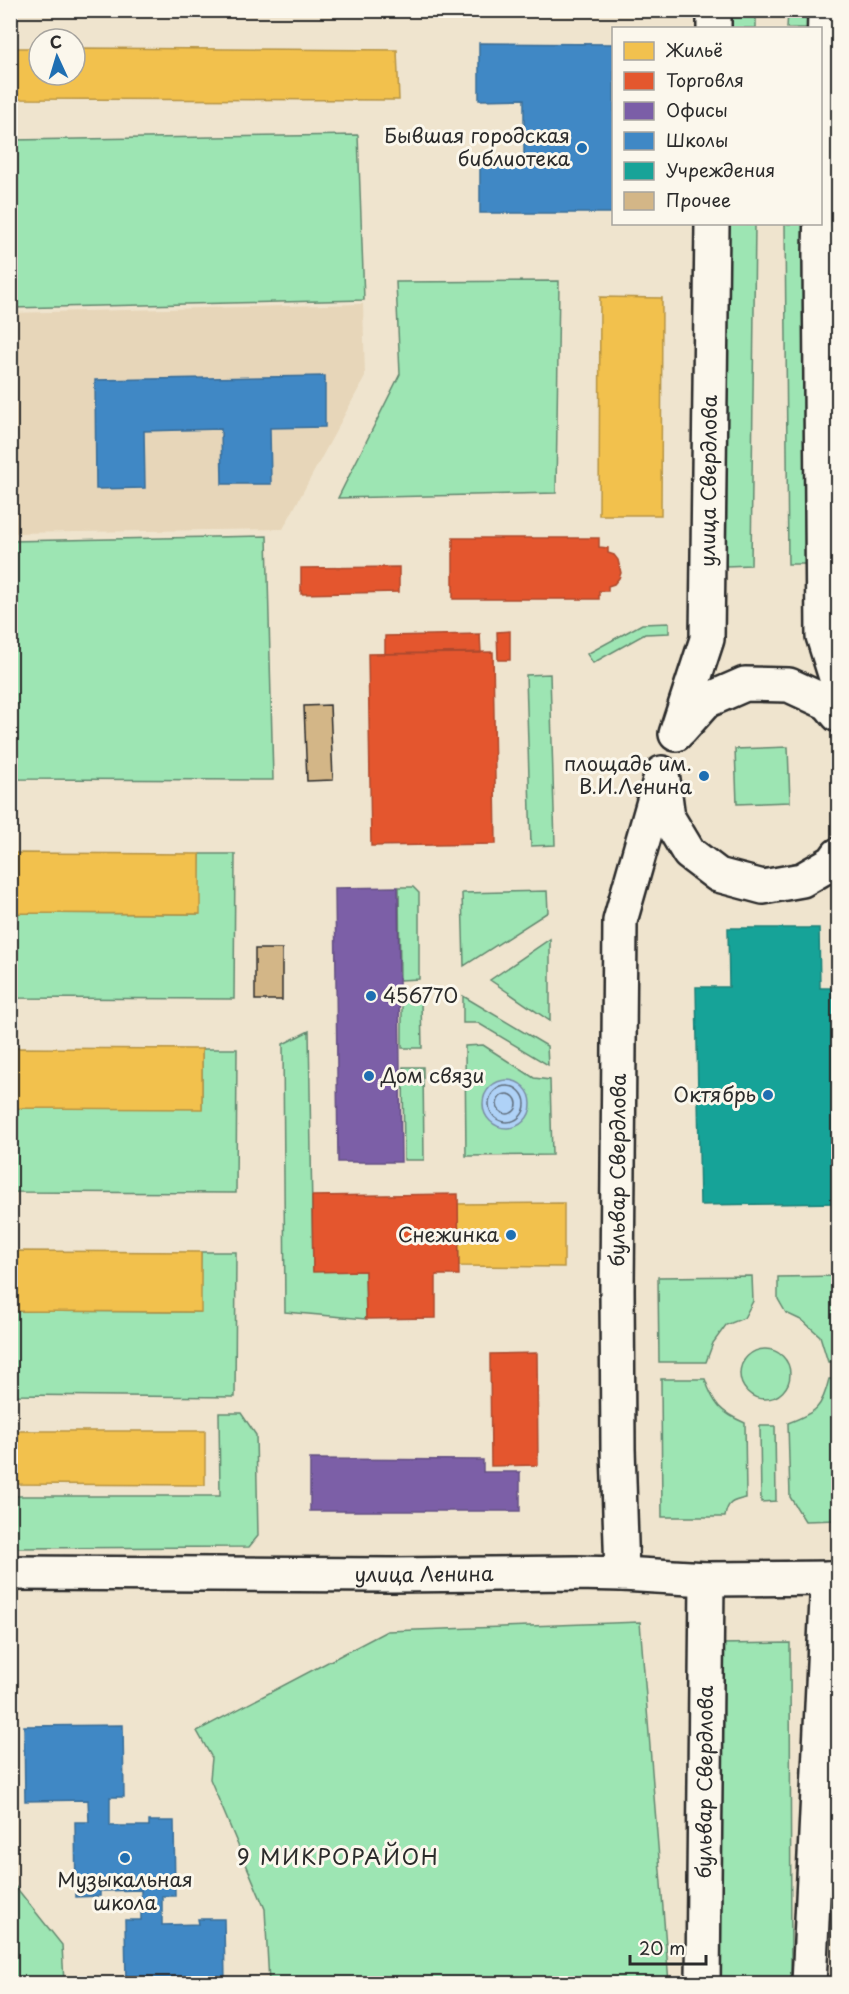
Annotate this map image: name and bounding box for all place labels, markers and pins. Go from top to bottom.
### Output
place label: Бывшая городская библиотека [384,120,571,173]
marker: Бывшая городская библиотека [575,141,589,155]
place label: площадь им. В.И.Ленина [564,748,692,801]
marker: площадь им. В.И.Ленина [697,769,711,783]
place label: 456770 [383,980,458,1010]
marker: 456770 [364,989,378,1003]
place label: Дом связи [380,1060,484,1090]
marker: Дом связи [362,1069,376,1083]
place label: Октябрь [673,1079,756,1109]
marker: Октябрь [761,1088,775,1102]
place label: Снежинка [398,1219,500,1249]
marker: Снежинка [504,1228,518,1242]
marker: Музыкальная школа [118,1851,132,1865]
place label: Музыкальная школа [57,1864,193,1917]

